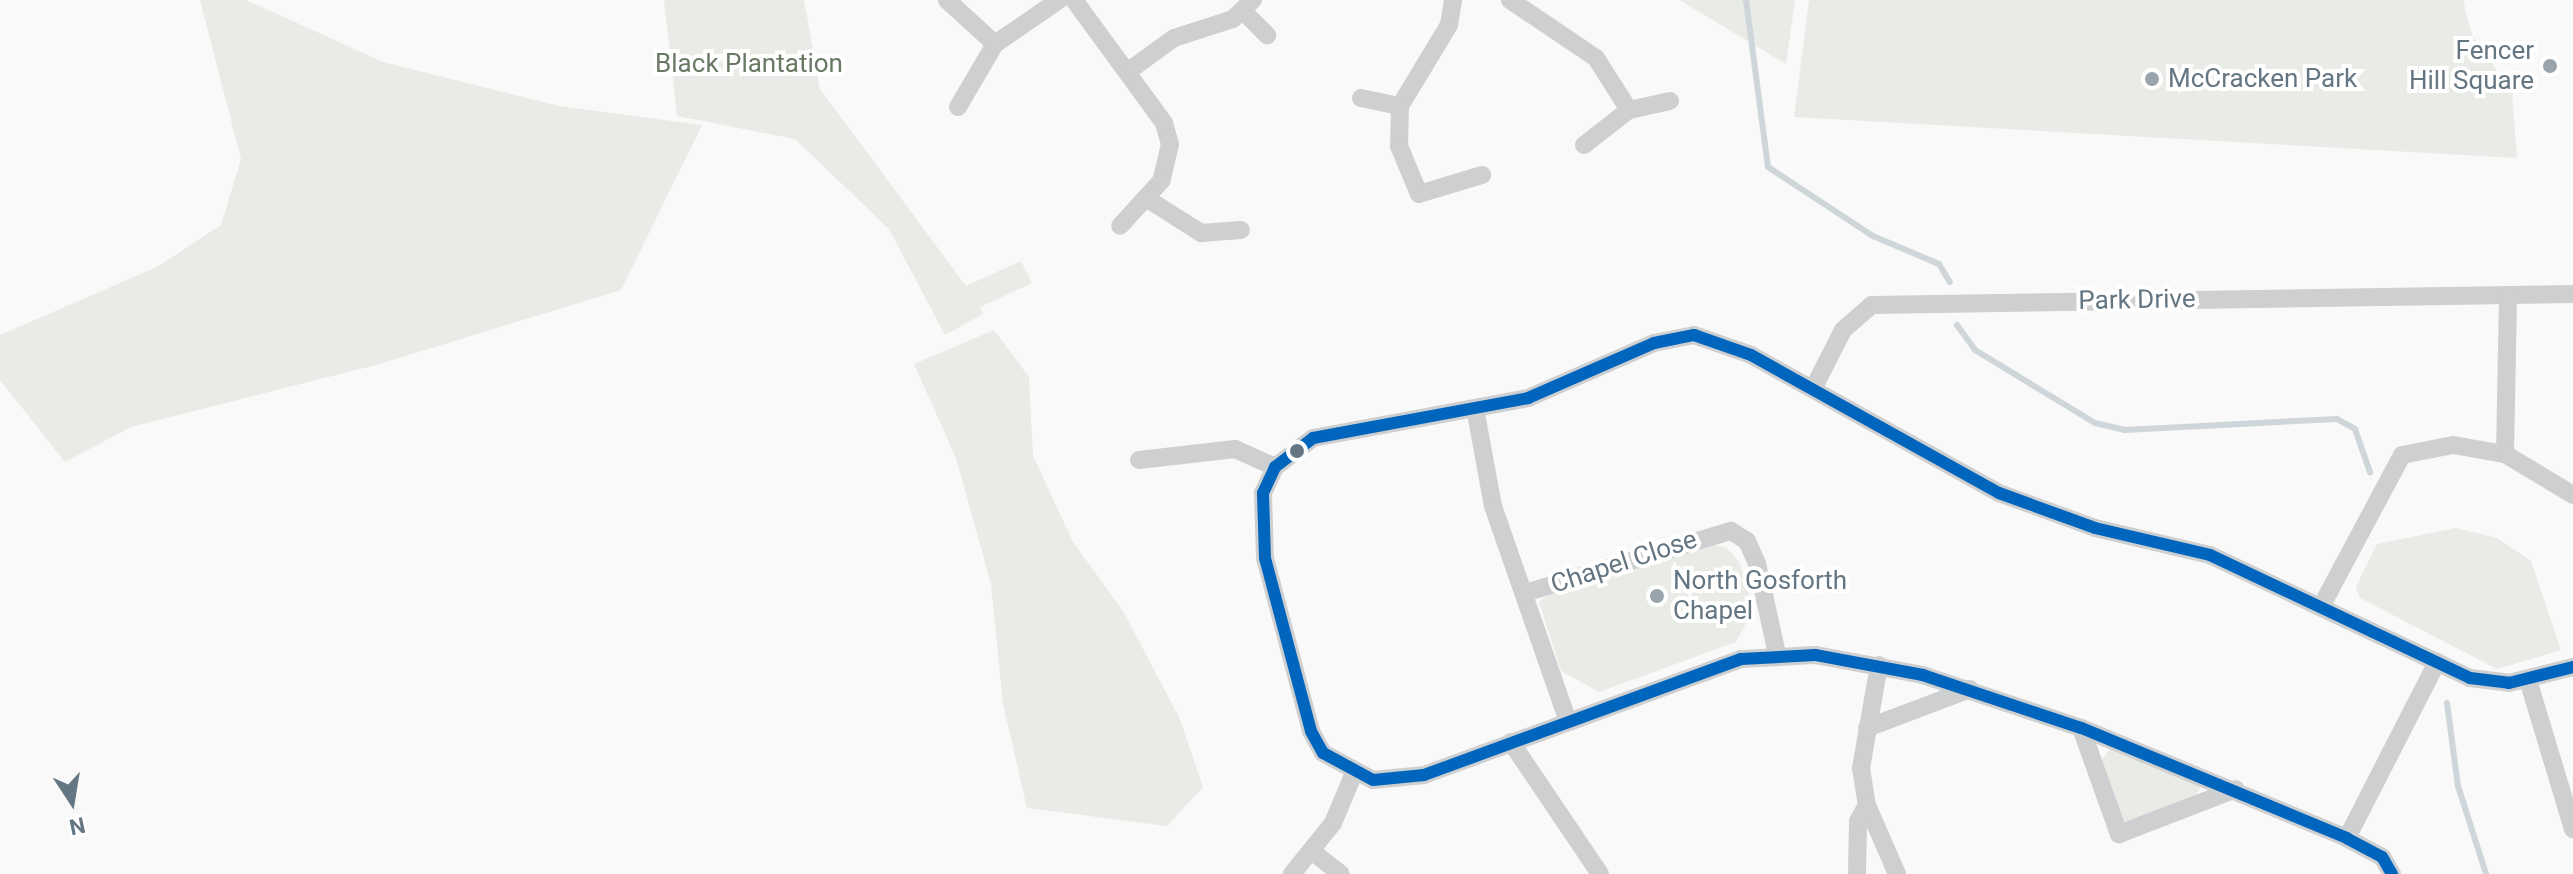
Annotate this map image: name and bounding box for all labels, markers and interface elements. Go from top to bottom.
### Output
place label: Fencer Hill Square [2409,35,2534,96]
park label: Black Plantation [655,48,843,80]
marker: Fencer Hill Square [2541,57,2559,75]
place label: McCracken Park [2168,63,2357,95]
marker: McCracken Park [2143,70,2161,88]
street label: Park Drive [2078,283,2196,317]
unlabelled marker [1289,443,1305,459]
street label: Chapel Close [1547,524,1701,600]
place label: North Gosforth Chapel [1673,565,1847,626]
marker: North Gosforth Chapel [1648,587,1666,605]
north arrow [32,762,112,842]
text: N [67,812,87,840]

